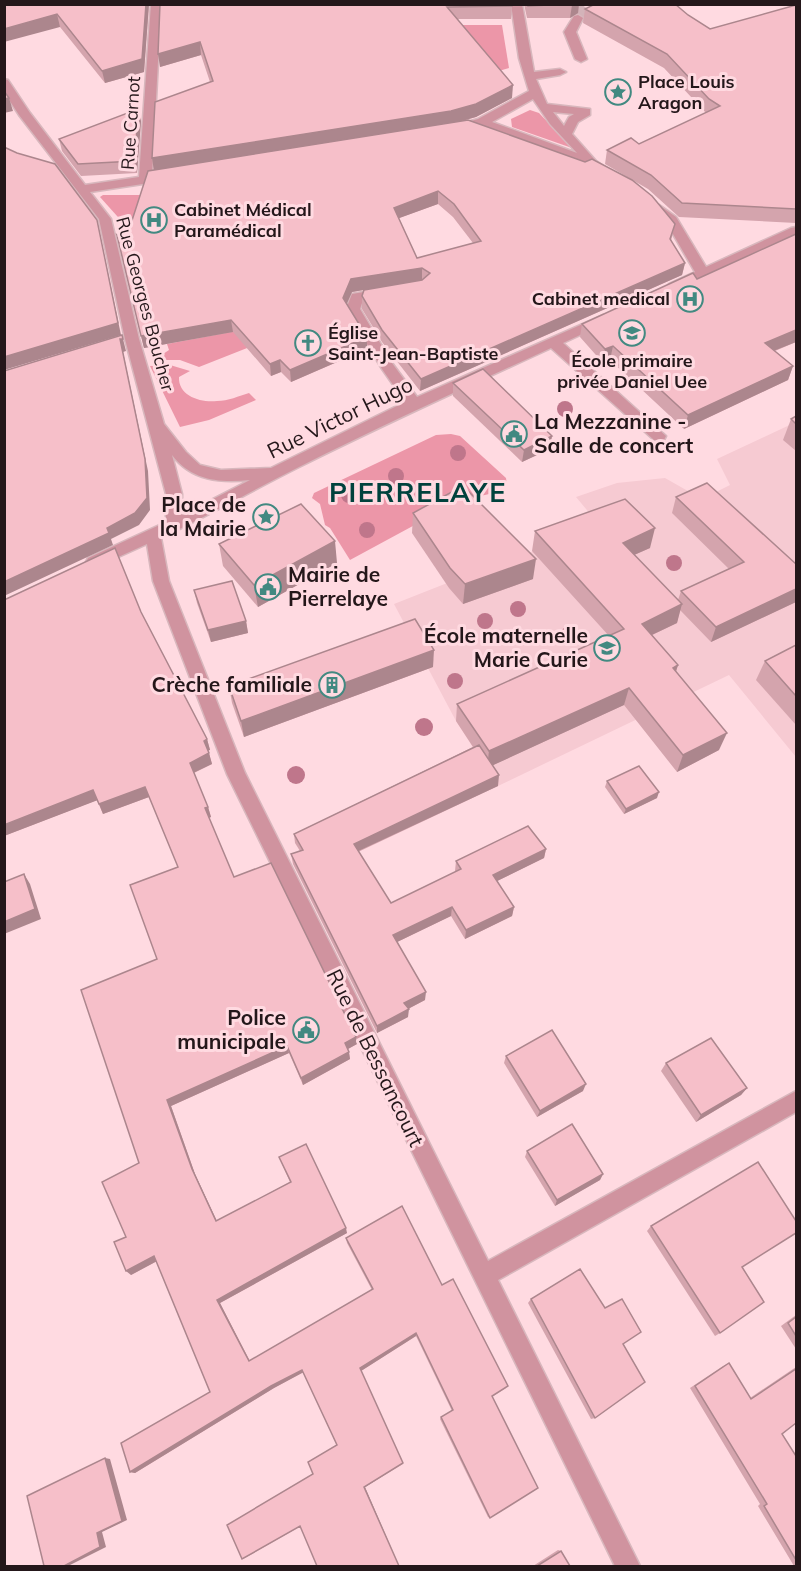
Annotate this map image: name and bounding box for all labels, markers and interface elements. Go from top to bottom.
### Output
place label: Place Louis Aragon [638,70,735,114]
street label: Rue Carnot [116,75,145,171]
place icon: Place Louis Aragon [603,77,633,107]
place label: Cabinet Médical Paramédical [174,198,312,242]
hospital icon: Cabinet Médical Paramédical [139,205,169,235]
street label: Rue Georges Boucher [111,214,180,394]
hospital icon: Cabinet medical [675,284,705,314]
place label: Cabinet medical [532,287,670,310]
school or university icon: École primaire privée Daniel Uee [617,318,647,348]
place label: Église Saint-Jean-Baptiste [328,321,499,365]
church icon: Église Saint-Jean-Baptiste [293,328,323,358]
place label: École primaire privée Daniel Uee [557,349,707,393]
street label: Rue Victor Hugo [262,371,417,464]
place label: La Mezzanine - Salle de concert [534,408,693,458]
public building icon: La Mezzanine - Salle de concert [499,419,529,449]
district label: PIERRELAYE [329,475,507,509]
place label: Place de la Mairie [160,491,246,541]
place icon: Place de la Mairie [251,502,281,532]
place label: Mairie de Pierrelaye [288,561,388,611]
public building icon: Mairie de Pierrelaye [253,572,283,602]
place label: École maternelle Marie Curie [424,622,588,672]
school or university icon: École maternelle Marie Curie [592,633,622,663]
building icon: Crèche familiale [317,670,347,700]
place label: Crèche familiale [152,671,312,697]
street label: Rue de Bessancourt [322,965,430,1151]
place label: Police municipale [177,1004,286,1054]
public building icon: Police municipale [291,1015,321,1045]

